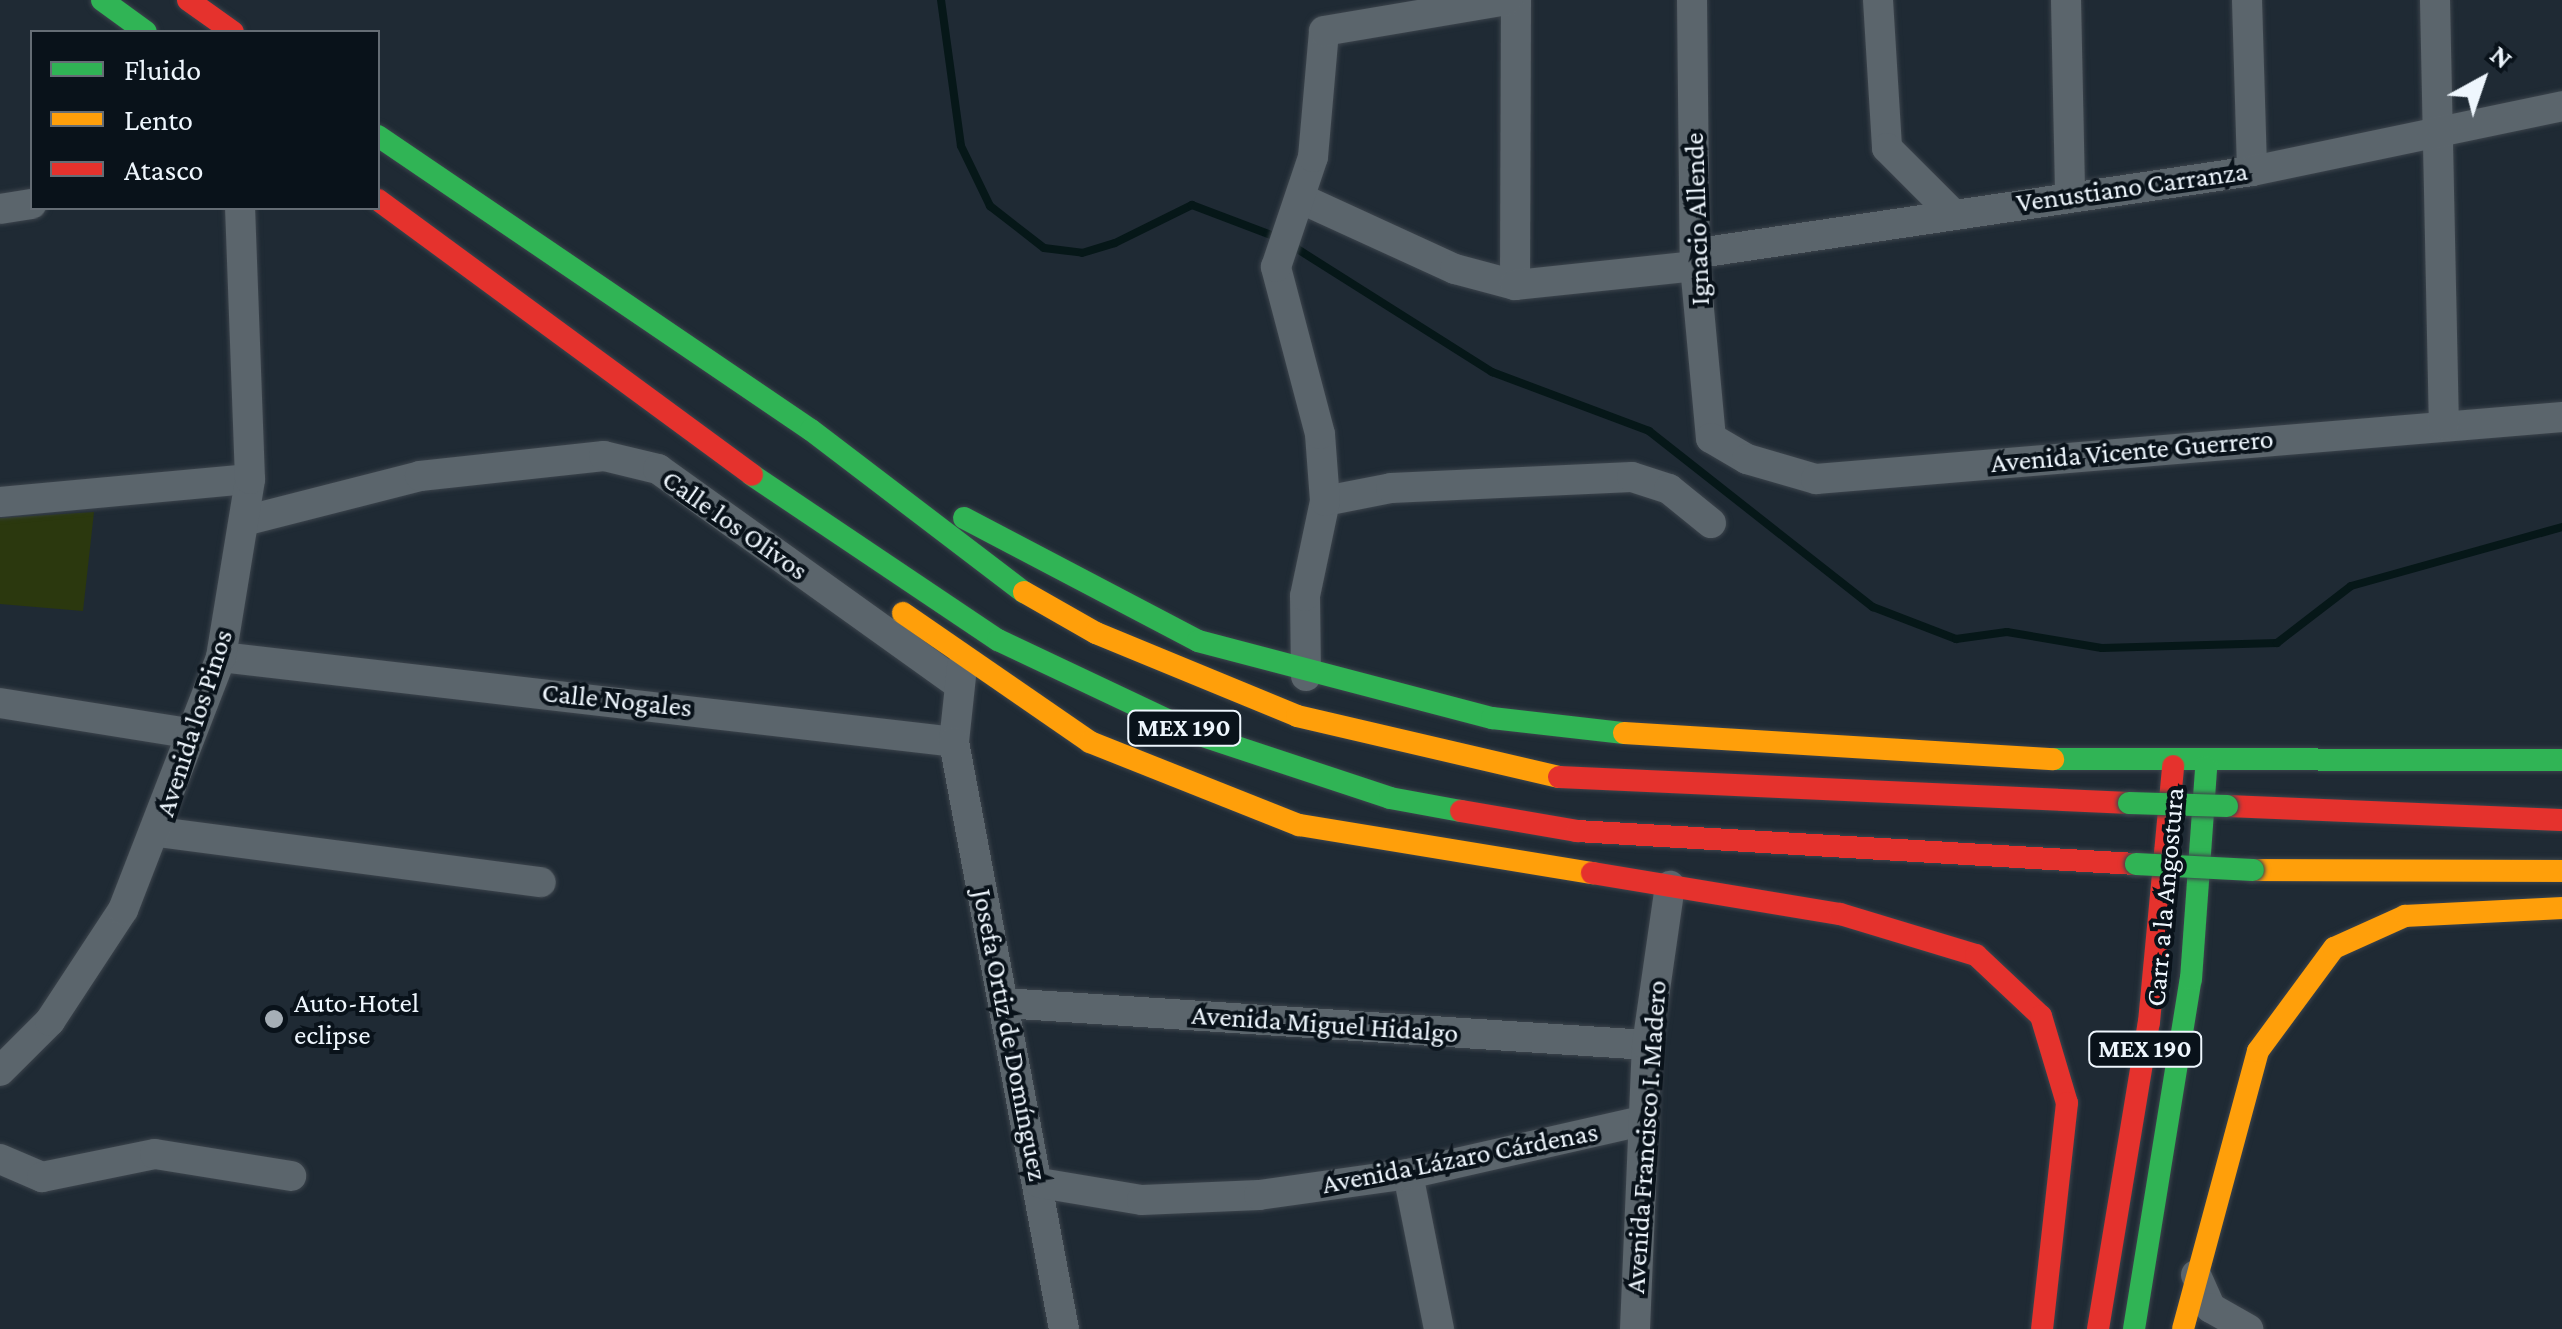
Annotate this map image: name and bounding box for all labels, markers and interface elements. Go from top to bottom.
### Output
legend [30,30,380,210]
north arrow [2432,30,2532,130]
text: N [2484,39,2519,75]
text: Fluido [124,53,201,86]
text: Lento [124,103,193,136]
street label: Ignacio Allende [1677,132,1717,306]
text: Atasco [124,153,203,186]
street label: Venustiano Carranza [2014,154,2250,220]
street label: Avenida Vicente Guerrero [1989,422,2275,480]
street label: Calle los Olivos [656,462,814,588]
street label: Avenida los Pinos [148,625,240,821]
street label: Calle Nogales [540,675,694,725]
road number: MEX 190 [1126,708,1242,748]
street label: Carr. a la Angostura [2139,786,2191,1008]
street label: Josefa Ortiz de Domínguez [965,886,1055,1184]
street label: Avenida Francisco I. Madero [1618,979,1674,1295]
place label: Auto-Hotel eclipse [294,986,419,1052]
street label: Avenida Miguel Hidalgo [1190,998,1460,1050]
marker: Auto-Hotel eclipse [263,1008,285,1030]
road number: MEX 190 [2088,1029,2202,1069]
street label: Avenida Lázaro Cárdenas [1319,1115,1601,1201]

